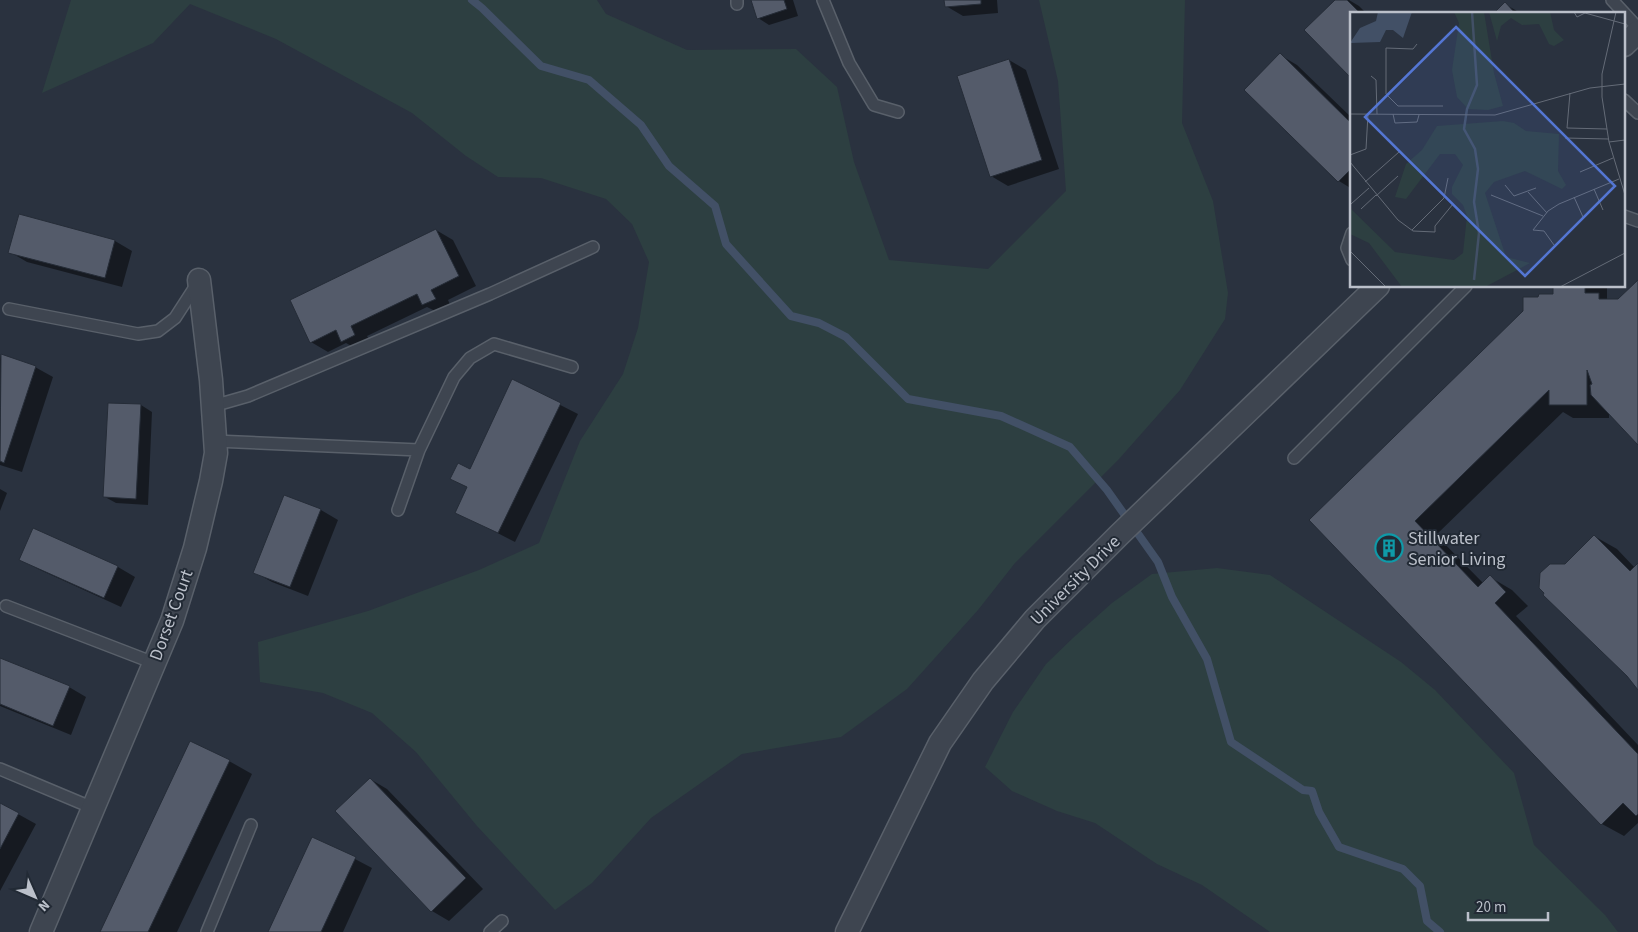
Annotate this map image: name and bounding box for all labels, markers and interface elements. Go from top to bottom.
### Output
inset map [1350,12,1626,288]
place label: Stillwater Senior Living [1408,526,1505,572]
street label: University Drive [1025,530,1126,631]
building icon: Stillwater Senior Living [1374,533,1404,563]
street label: Dorset Court [143,566,199,664]
north arrow [10,872,60,922]
scale bar [1468,890,1548,922]
text: N [33,895,54,916]
text: 20 m [1476,897,1506,918]

